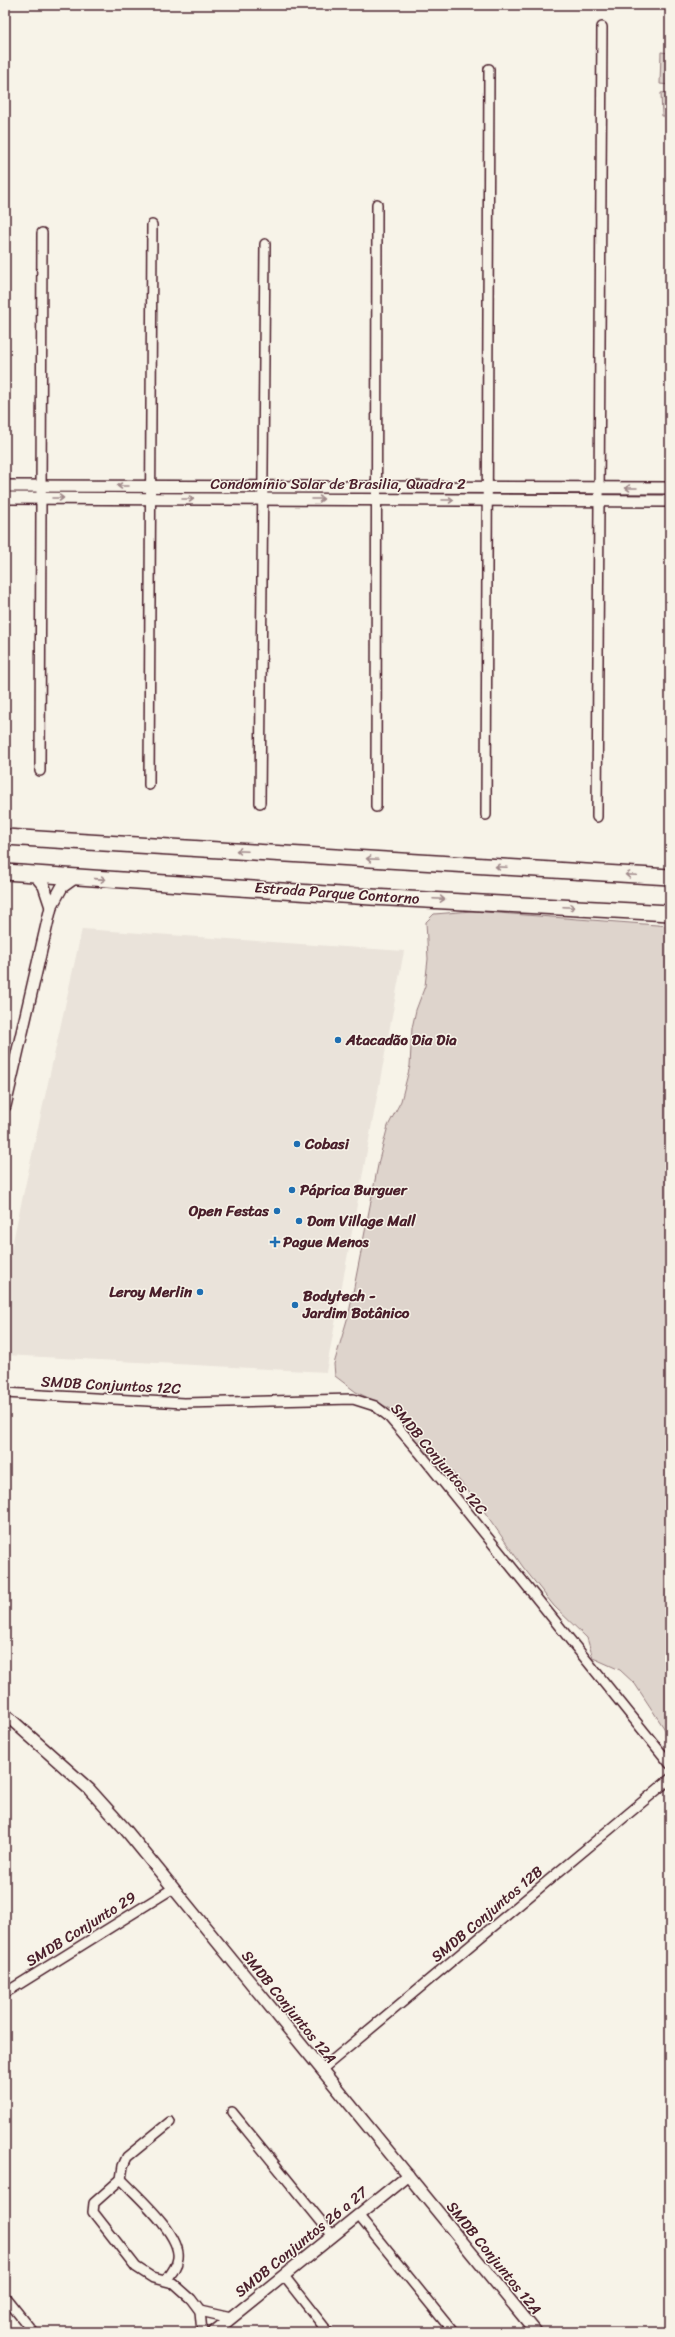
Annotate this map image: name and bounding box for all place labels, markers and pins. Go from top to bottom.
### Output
place label: Atacadão Dia Dia [345,1027,457,1053]
marker: Atacadão Dia Dia [333,1035,343,1045]
place label: Cobasi [304,1131,350,1157]
marker: Cobasi [292,1139,302,1149]
place label: Páprica Burguer [300,1177,409,1203]
marker: Páprica Burguer [287,1185,297,1195]
place label: Open Festas [188,1198,270,1224]
marker: Open Festas [272,1206,282,1216]
place label: Dom Village Mall [307,1208,416,1234]
marker: Dom Village Mall [294,1216,304,1226]
place label: Pague Menos [283,1229,370,1255]
marker: Pague Menos [270,1237,280,1247]
place label: Leroy Merlin [109,1279,193,1305]
place label: Bodytech - Jardim Botânico [302,1283,410,1326]
marker: Leroy Merlin [195,1287,205,1297]
marker: Bodytech - Jardim Botânico [290,1300,300,1310]

